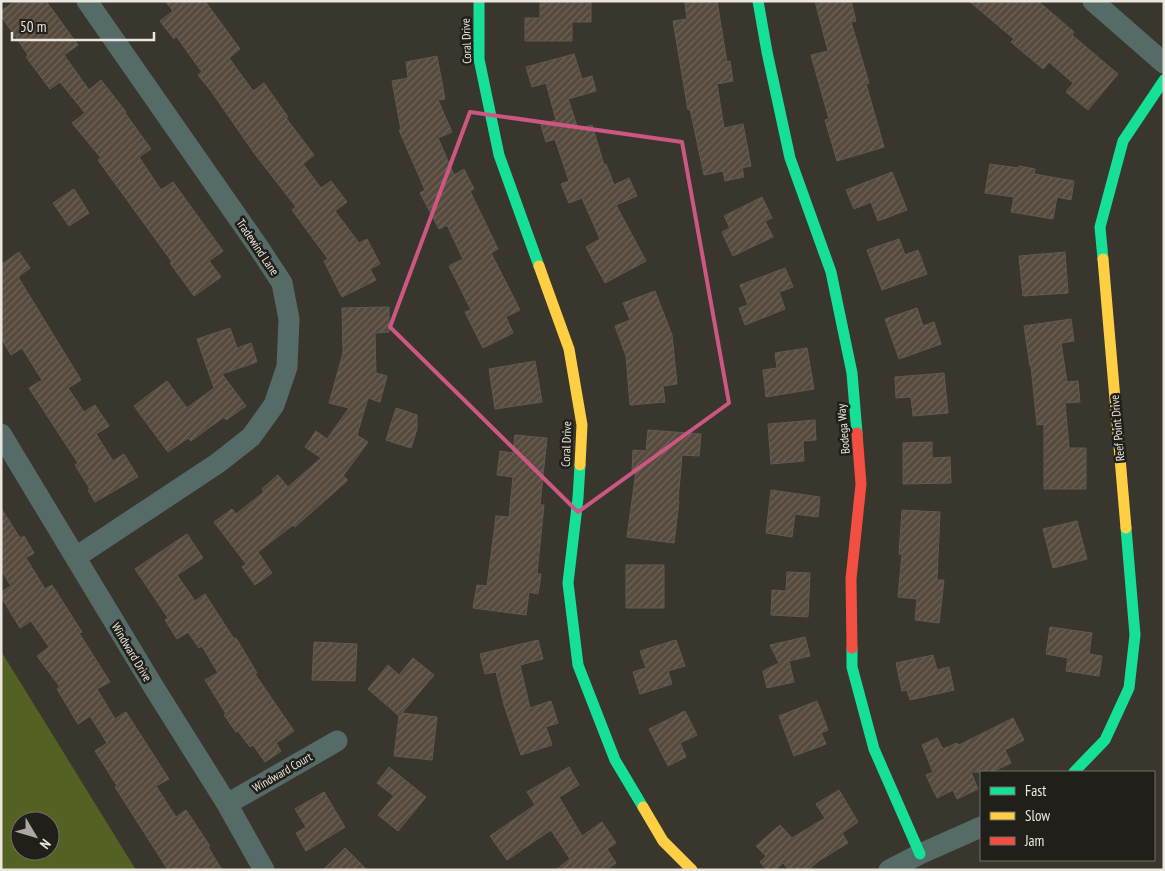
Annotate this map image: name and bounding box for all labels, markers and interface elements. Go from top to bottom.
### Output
scale bar [12,10,155,42]
text: 50 m [20,17,46,36]
street label: Coral Drive [458,18,474,64]
street label: Tradewind Lane [234,216,282,278]
street label: Reef Point Drive [1107,394,1127,462]
street label: Bodega Way [833,403,853,455]
street label: Coral Drive [558,421,574,467]
street label: Windward Drive [109,620,155,684]
street label: Windward Court [249,749,315,795]
legend [980,771,1155,861]
text: Fast [1025,781,1046,800]
text: Slow [1025,806,1050,825]
north arrow [10,811,60,861]
text: Jam [1024,831,1044,850]
text: N [36,835,55,853]

